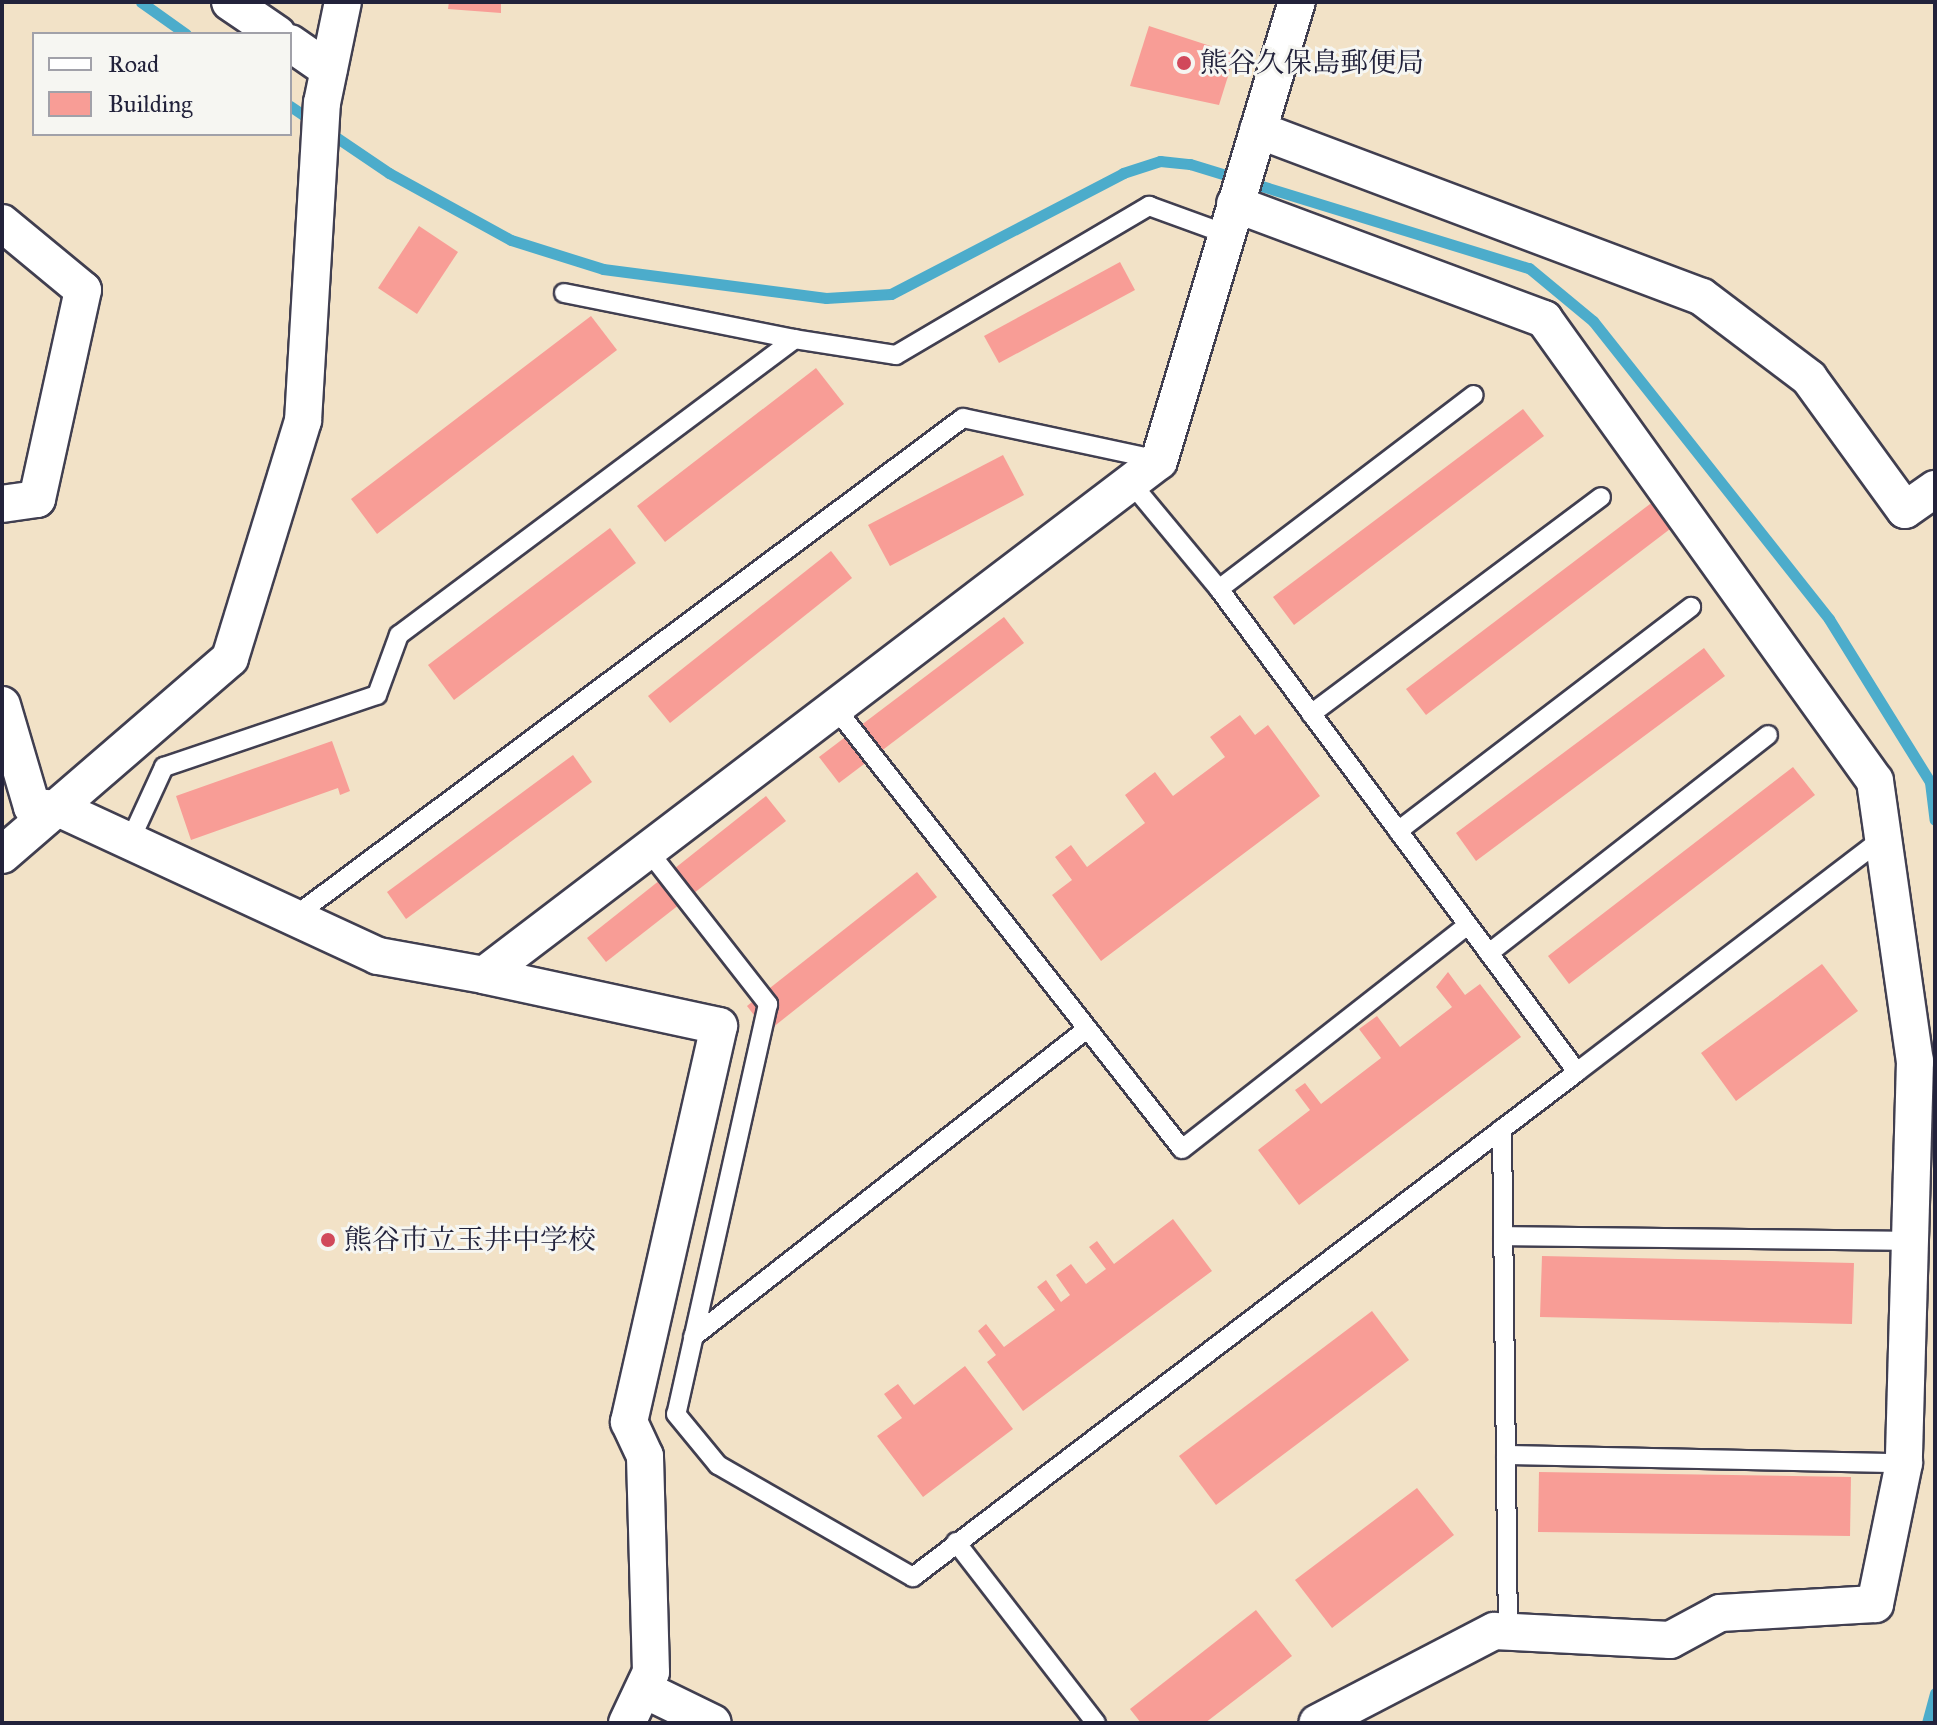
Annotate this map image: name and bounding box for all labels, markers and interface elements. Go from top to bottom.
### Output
legend [32,32,292,136]
place label: 熊谷久保島郵便局 [1200,46,1424,80]
text: Road [108,49,159,79]
marker: 熊谷久保島郵便局 [1175,54,1193,72]
text: Building [108,89,193,119]
place label: 熊谷市立玉井中学校 [344,1223,596,1257]
marker: 熊谷市立玉井中学校 [319,1231,337,1249]

